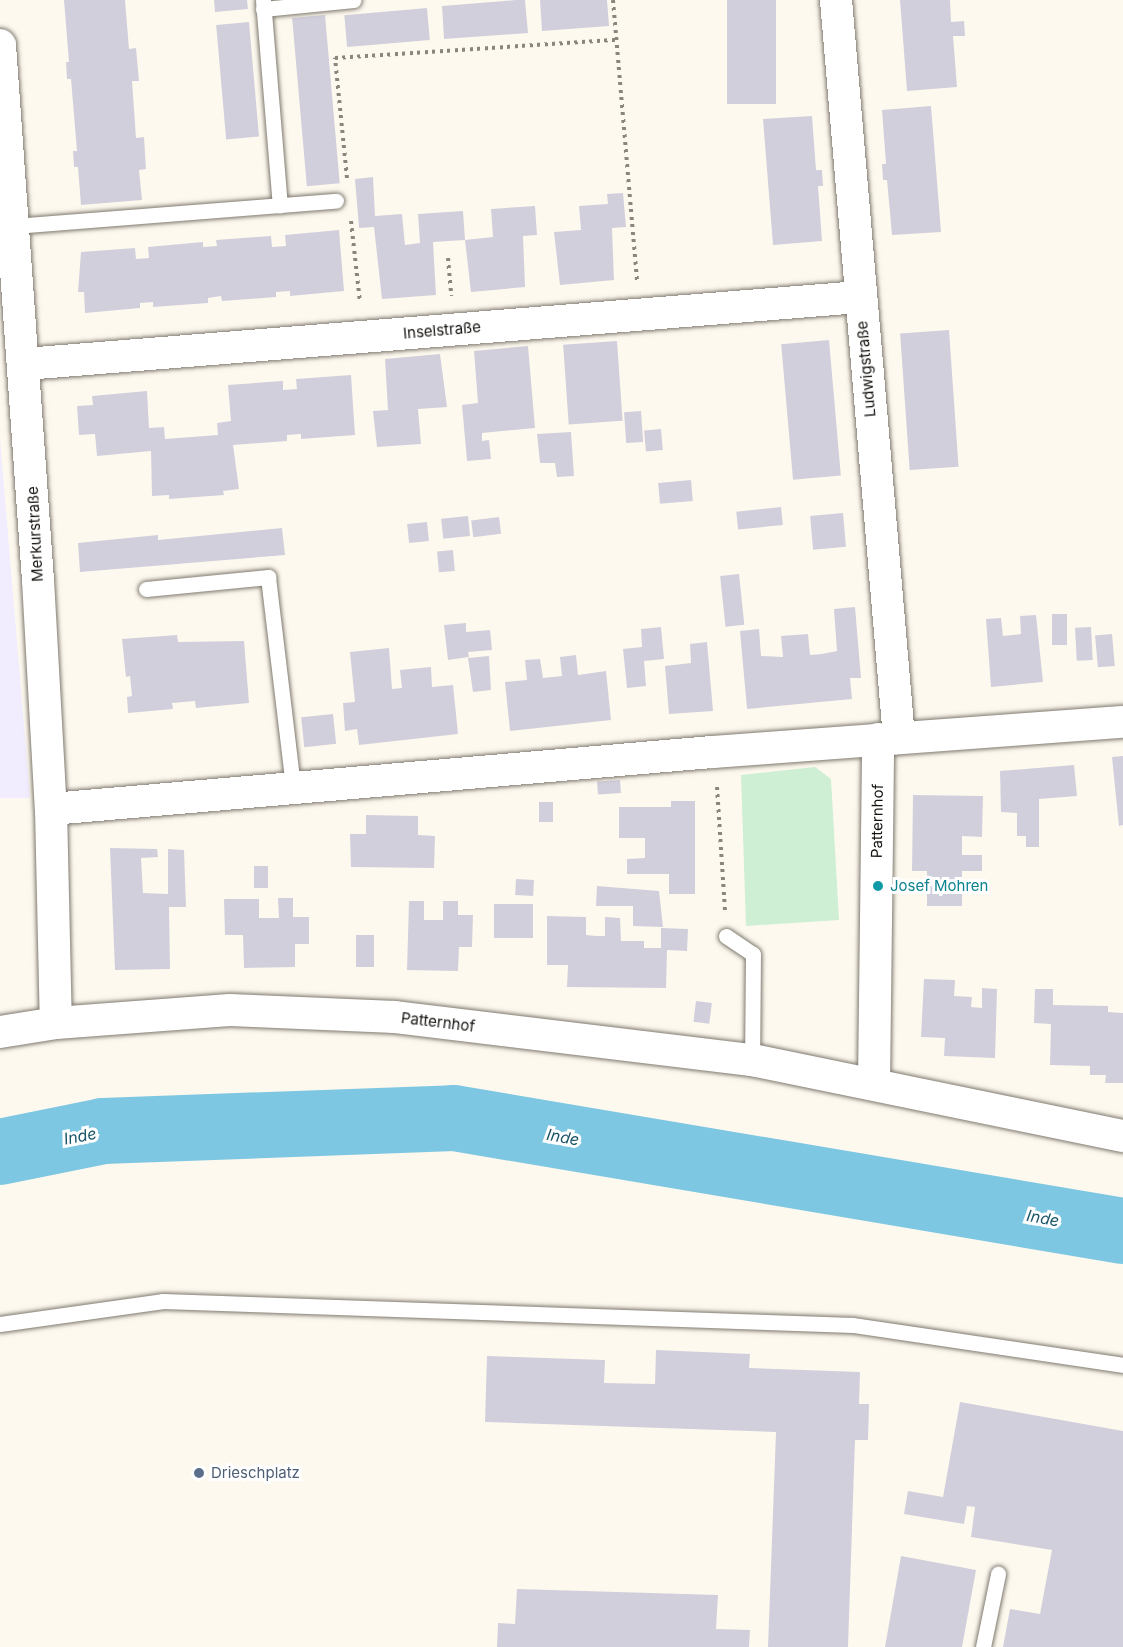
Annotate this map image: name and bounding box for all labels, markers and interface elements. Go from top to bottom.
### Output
street label: Inselstraße [402,318,482,342]
street label: Ludwigstraße [853,320,879,418]
street label: Merkurstraße [24,486,46,582]
street label: Patternhof [867,784,887,858]
place label: Josef Mohren [890,877,988,895]
marker: Josef Mohren [871,879,885,893]
street label: Patternhof [400,1009,476,1035]
water label: Inde [62,1123,98,1149]
water label: Inde [545,1125,581,1149]
water label: Inde [1025,1206,1061,1230]
place label: Drieschplatz [211,1464,300,1482]
marker: Drieschplatz [192,1466,206,1480]

